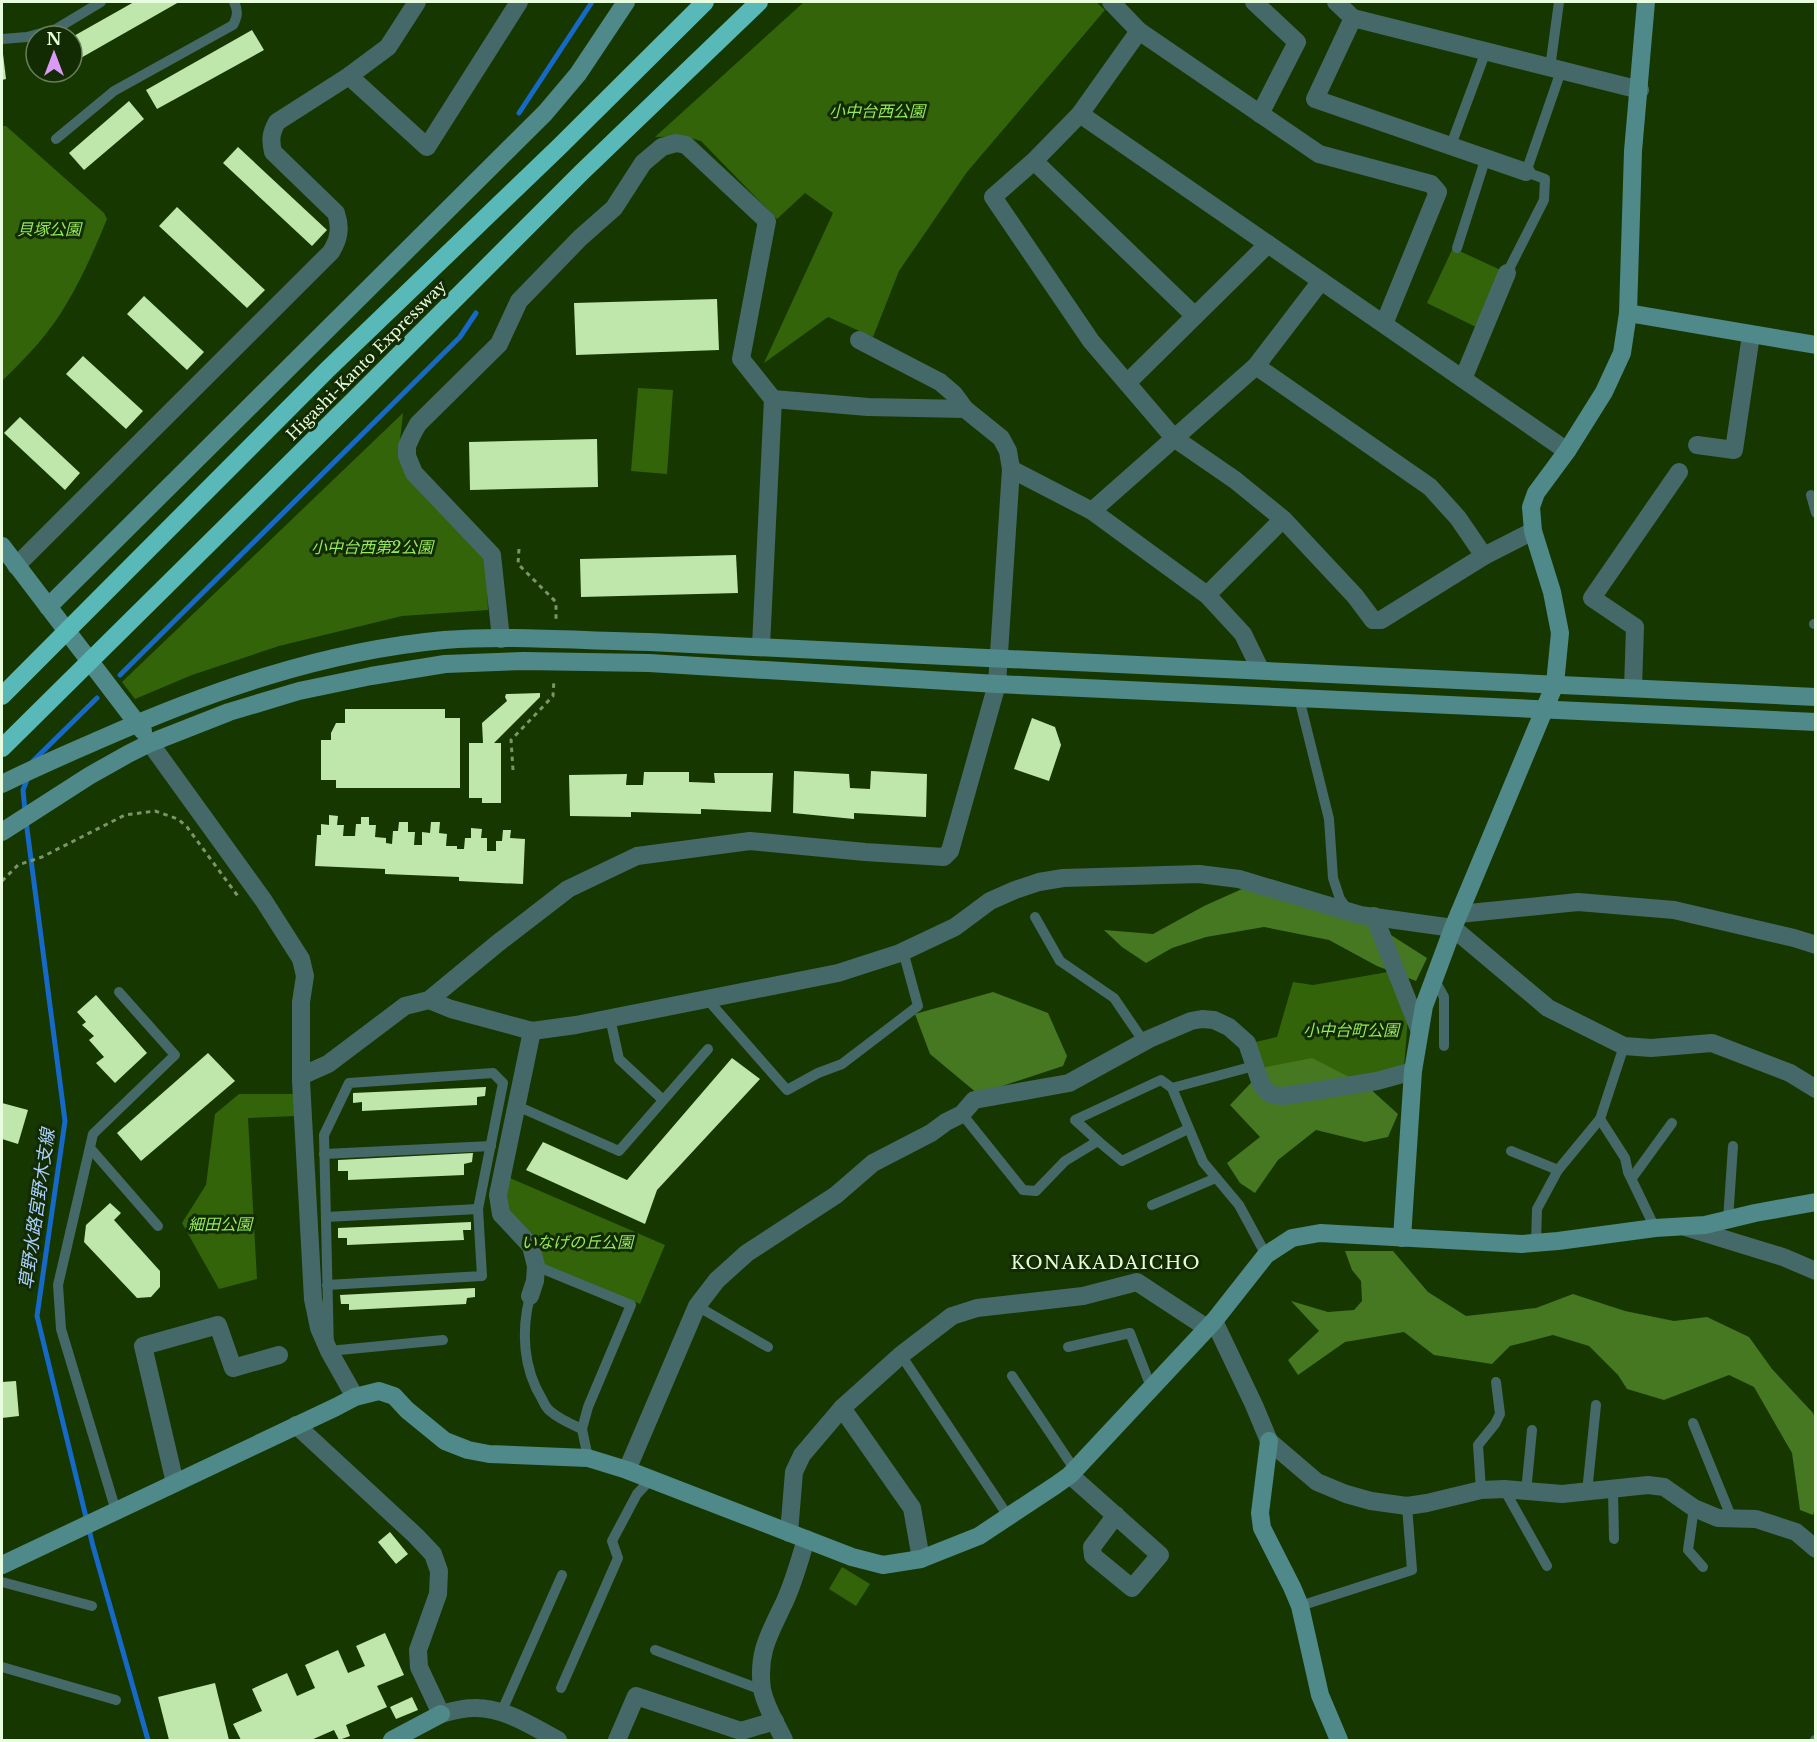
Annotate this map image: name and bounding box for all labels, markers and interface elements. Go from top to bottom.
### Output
north arrow [24,24,84,84]
text: N [46,29,62,49]
park label: 小中台西公園 [829,101,927,121]
park label: 貝塚公園 [17,219,83,239]
street label: Higashi-Kanto Expressway [282,275,451,444]
park label: 小中台西第2公園 [311,537,435,557]
park label: 小中台町公園 [1303,1020,1401,1040]
water label: 草野水路宮野木支線 [15,1125,59,1291]
park label: 細田公園 [188,1214,254,1234]
park label: いなげの丘公園 [521,1232,635,1252]
district label: KONAKADAICHO [1011,1252,1201,1274]

